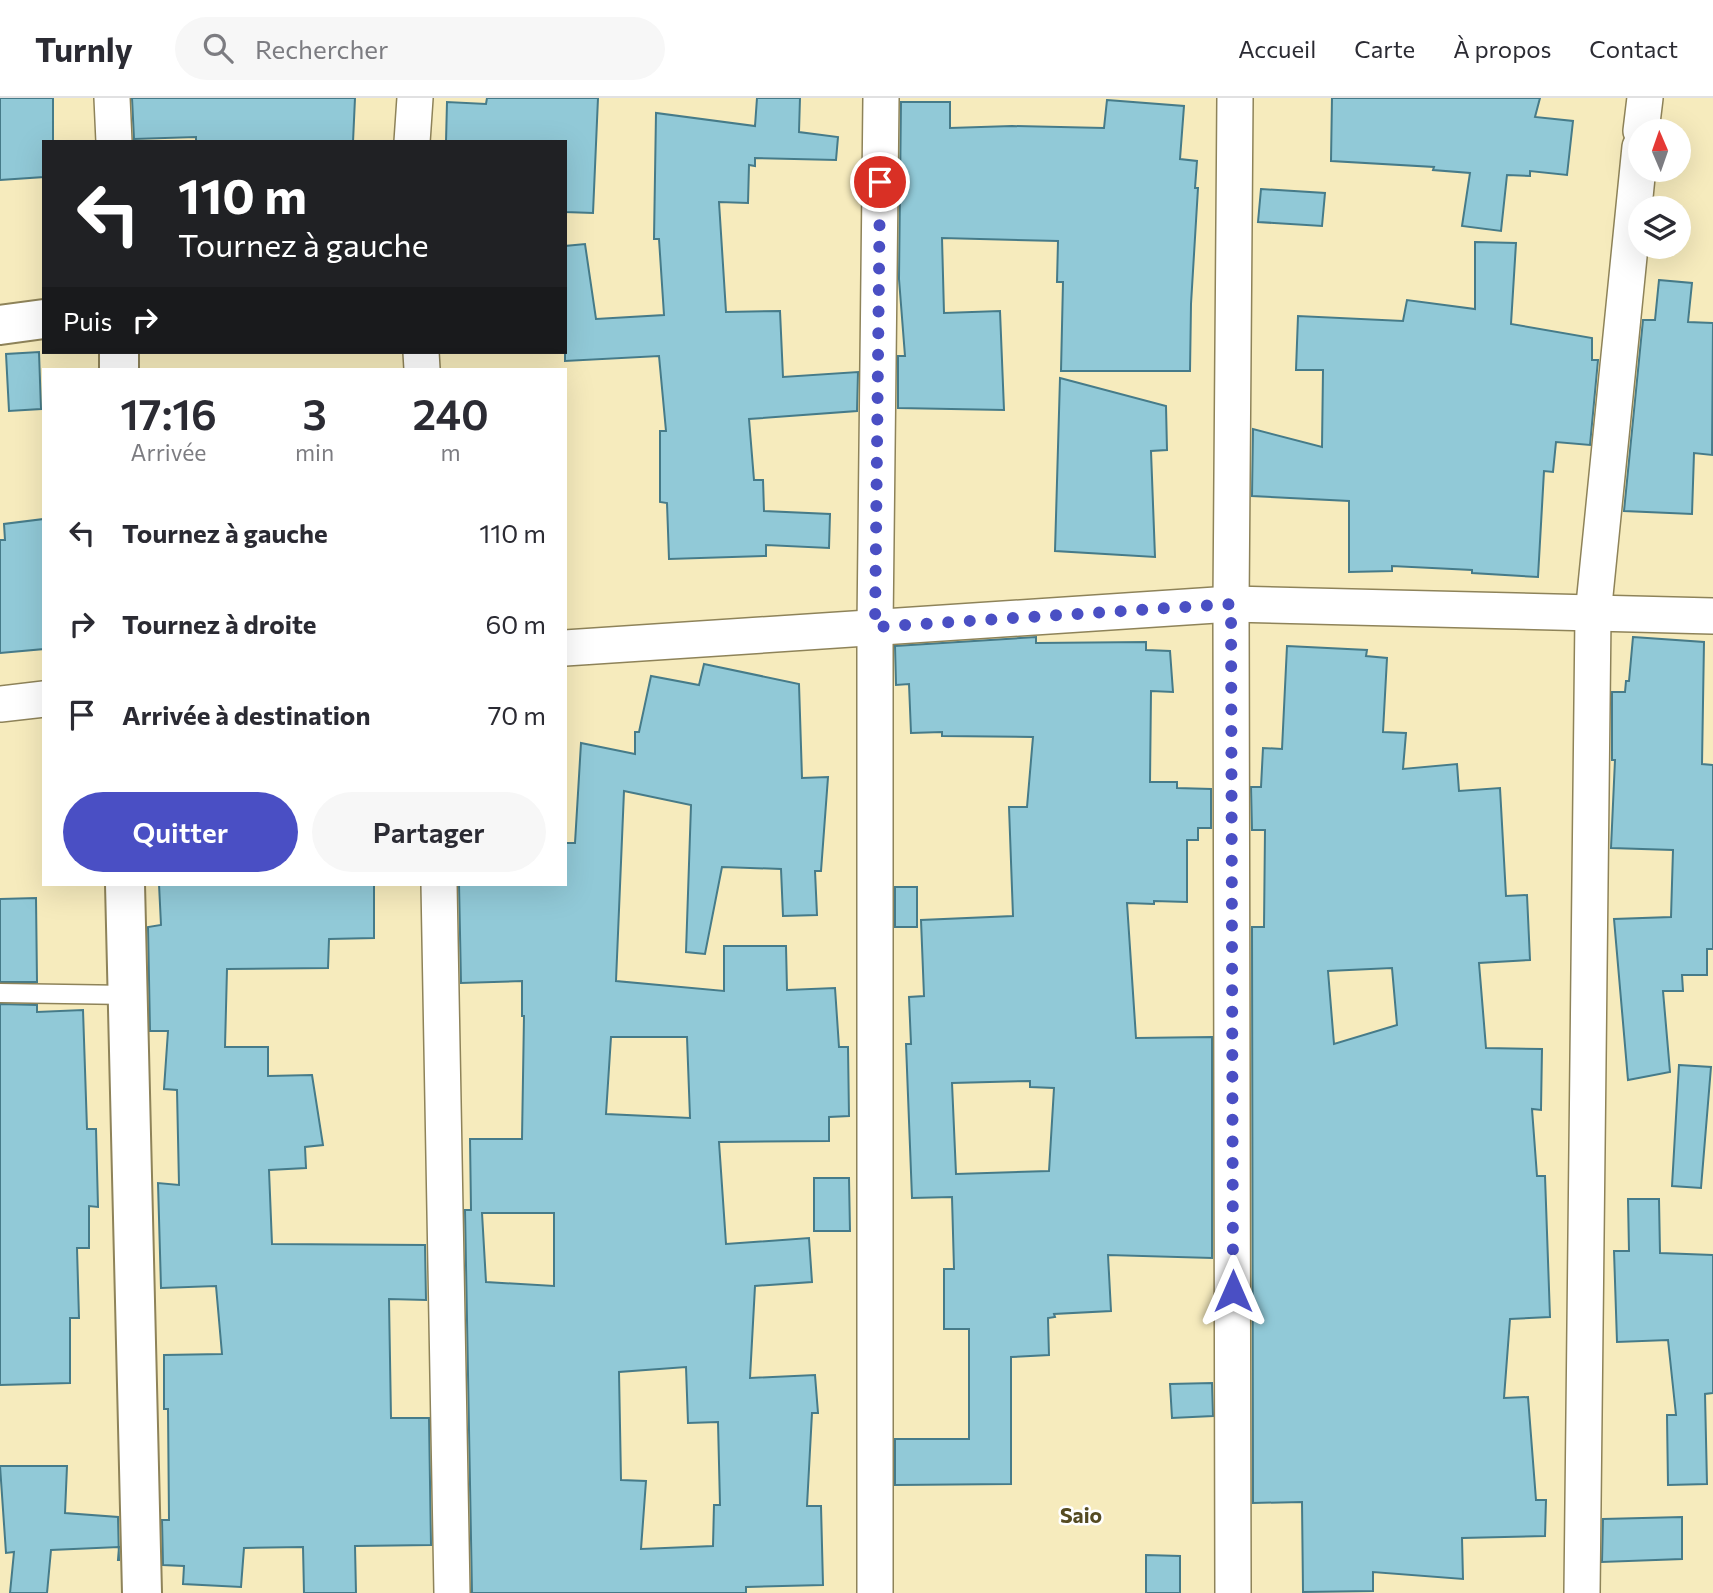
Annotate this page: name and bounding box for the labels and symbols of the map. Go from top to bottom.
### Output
north arrow [1628,119,1690,182]
pin [850,152,910,212]
position arrow [1196,1254,1270,1328]
district label: Saio [1060,1502,1102,1527]

